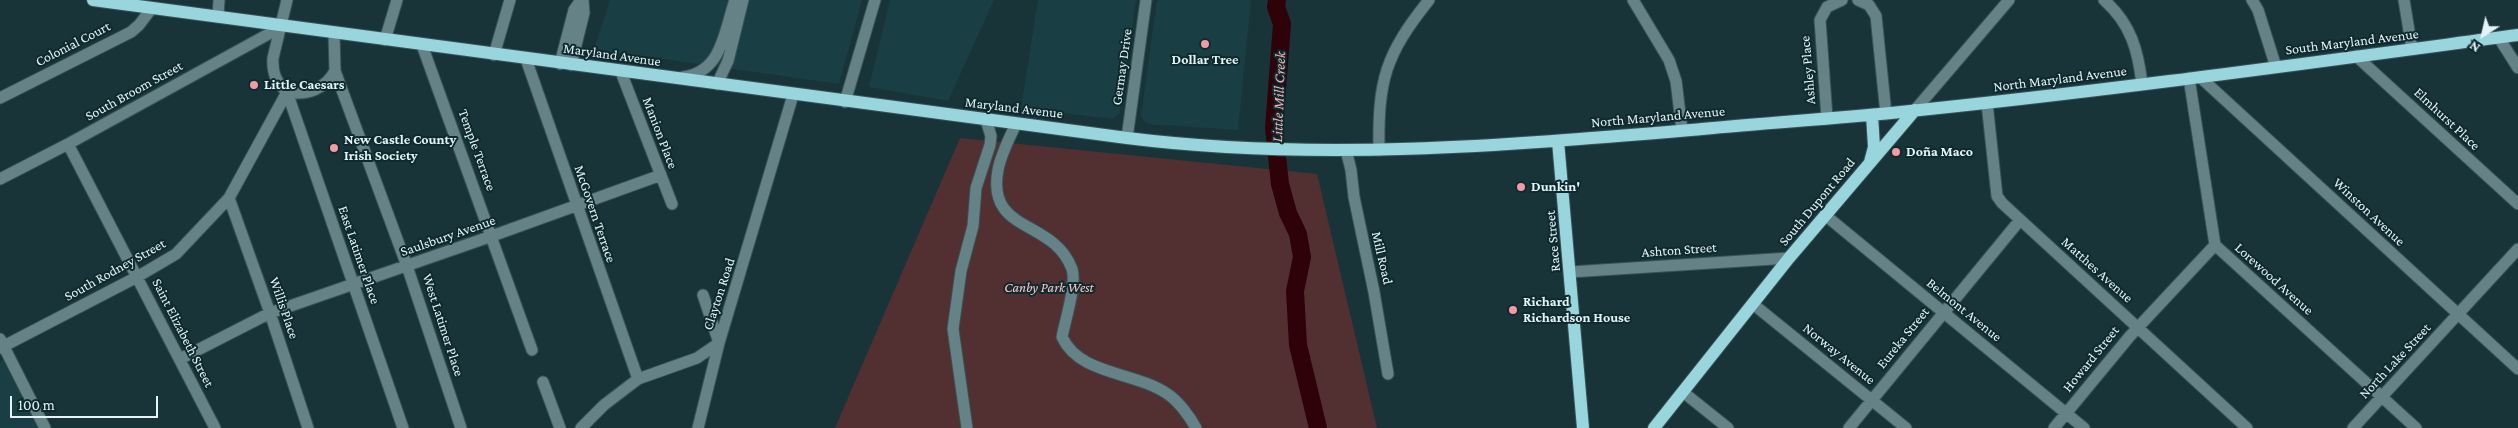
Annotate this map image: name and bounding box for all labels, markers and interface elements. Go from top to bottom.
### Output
north arrow [2458,10,2508,60]
street label: Colonial Court [33,18,113,70]
street label: South Maryland Avenue [2284,25,2420,59]
street label: Germay Drive [1108,28,1136,106]
street label: Ashley Place [1797,35,1819,105]
marker: Dollar Tree [1199,38,1211,50]
text: N [2466,38,2483,57]
street label: Maryland Avenue [562,40,662,70]
water label: Little Mill Creek [1268,51,1290,143]
place label: Dollar Tree [1172,52,1238,68]
street label: South Broom Street [82,57,186,125]
street label: North Maryland Avenue [1992,62,2128,96]
place label: Little Caesars [264,77,344,93]
marker: Little Caesars [248,79,260,91]
street label: Elmhurst Place [2410,84,2484,154]
street label: Maryland Avenue [964,94,1064,122]
street label: Manion Place [639,95,681,171]
street label: North Maryland Avenue [1590,103,1726,131]
street label: Temple Terrace [454,107,500,193]
place label: New Castle County Irish Society [344,132,456,164]
marker: New Castle County Irish Society [328,142,340,154]
place label: Doña Maco [1906,144,1973,160]
marker: Doña Maco [1890,146,1902,158]
street label: South Dupont Road [1775,155,1859,249]
street label: McGovern Terrace [570,163,620,265]
street label: Winston Avenue [2330,174,2408,250]
place label: Dunkin' [1531,179,1580,195]
marker: Dunkin' [1515,181,1527,193]
street label: East Latimer Place [334,204,384,306]
street label: Race Street [1542,210,1564,272]
street label: Saulsbury Avenue [398,212,498,260]
street label: Mill Road [1368,230,1396,286]
street label: Matthes Avenue [2058,234,2136,306]
street label: South Rodney Street [61,235,169,305]
street label: Ashton Street [1641,239,1717,261]
street label: Lorewood Avenue [2231,239,2317,319]
street label: Clayton Road [699,256,739,332]
street label: West Latimer Place [418,272,468,378]
street label: Willis Place [266,275,302,341]
street label: Belmont Avenue [1923,275,2005,345]
street label: Saint Elizabeth Street [148,276,218,390]
park label: Canby Park West [1004,280,1094,296]
place label: Richard Richardson House [1523,294,1630,326]
marker: Richard Richardson House [1507,304,1519,316]
street label: Eureka Street [1873,304,1933,372]
street label: Norway Avenue [1800,320,1878,388]
street label: North Lake Street [2356,320,2434,402]
street label: Howard Street [2059,323,2123,395]
scale bar [12,386,160,418]
text: 100 m [18,397,55,413]

